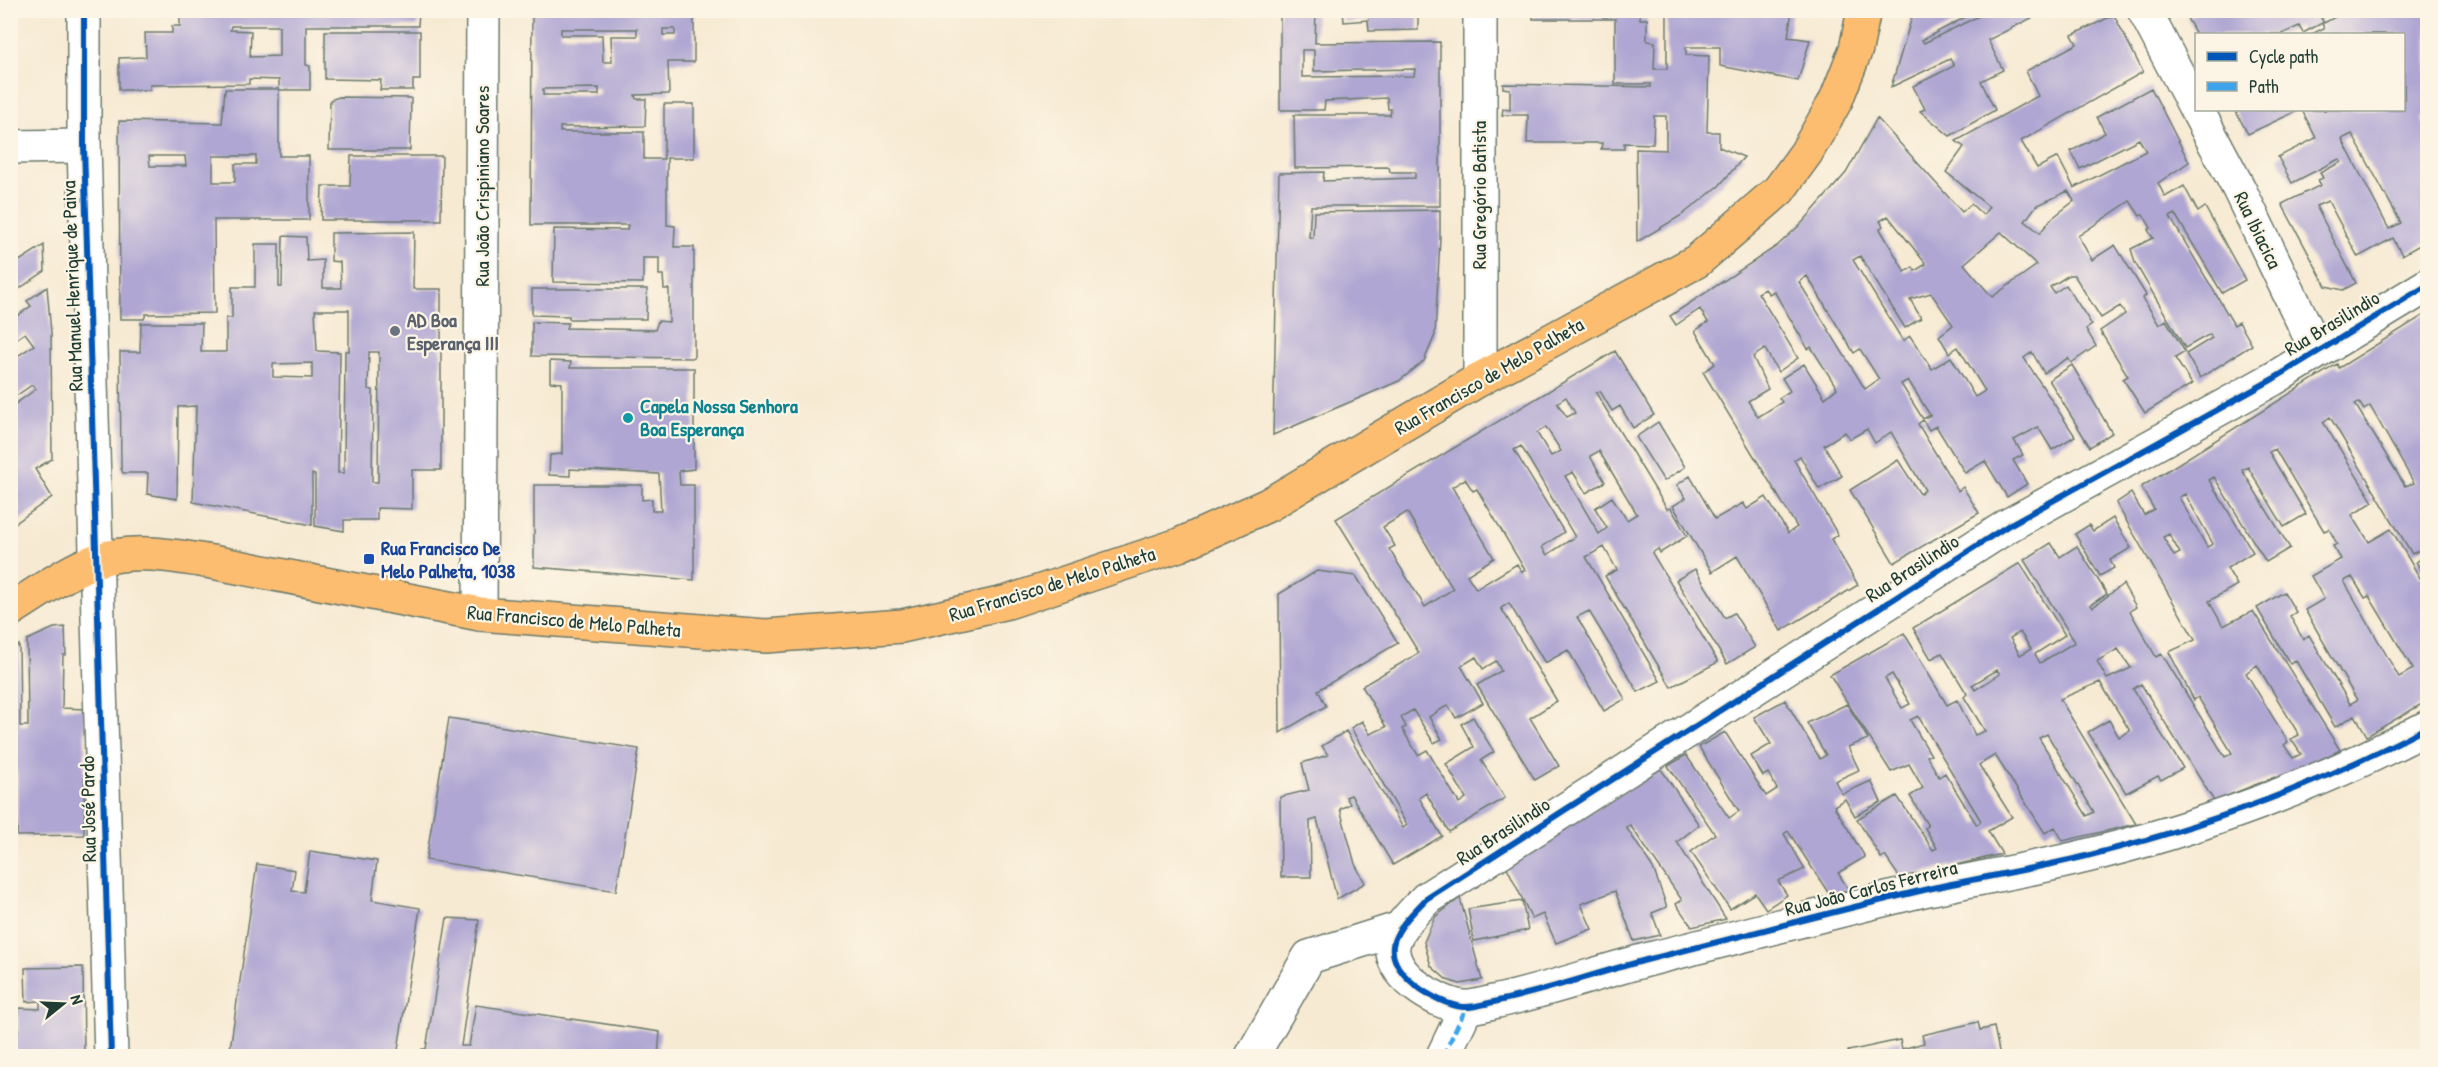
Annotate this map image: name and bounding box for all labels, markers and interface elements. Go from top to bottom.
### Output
legend [2195,33,2405,111]
text: Cycle path [2249,44,2319,69]
text: Path [2249,74,2279,99]
street label: Rua João Crispiniano Soares [468,85,495,286]
street label: Rua Gregório Batista [1465,121,1492,269]
street label: Rua Manuel Henrique de Paiva [54,180,89,392]
street label: Rua Ibiacica [2228,187,2289,273]
street label: Rua Brasilindio [2279,284,2384,362]
place label: AD Boa Esperança III [407,306,499,357]
street label: Rua Francisco de Melo Palheta [1389,310,1588,441]
marker: AD Boa Esperança III [388,324,402,338]
place label: Capela Nossa Senhora Boa Esperança [640,392,798,443]
marker: Capela Nossa Senhora Boa Esperança [621,411,635,425]
street label: Rua Brasilindio [1860,527,1964,608]
place label: Rua Francisco De Melo Palheta, 1038 [381,534,516,584]
street label: Rua Francisco de Melo Palheta [946,539,1158,628]
marker: Rua Francisco De Melo Palheta, 1038 [362,552,376,566]
street label: Rua Francisco de Melo Palheta [466,598,682,643]
street label: Rua José Pardo [73,756,102,862]
street label: Rua Brasilindio [1451,790,1555,871]
street label: Rua João Carlos Ferreira [1782,853,1960,922]
north arrow [33,974,93,1034]
text: N [65,992,89,1007]

